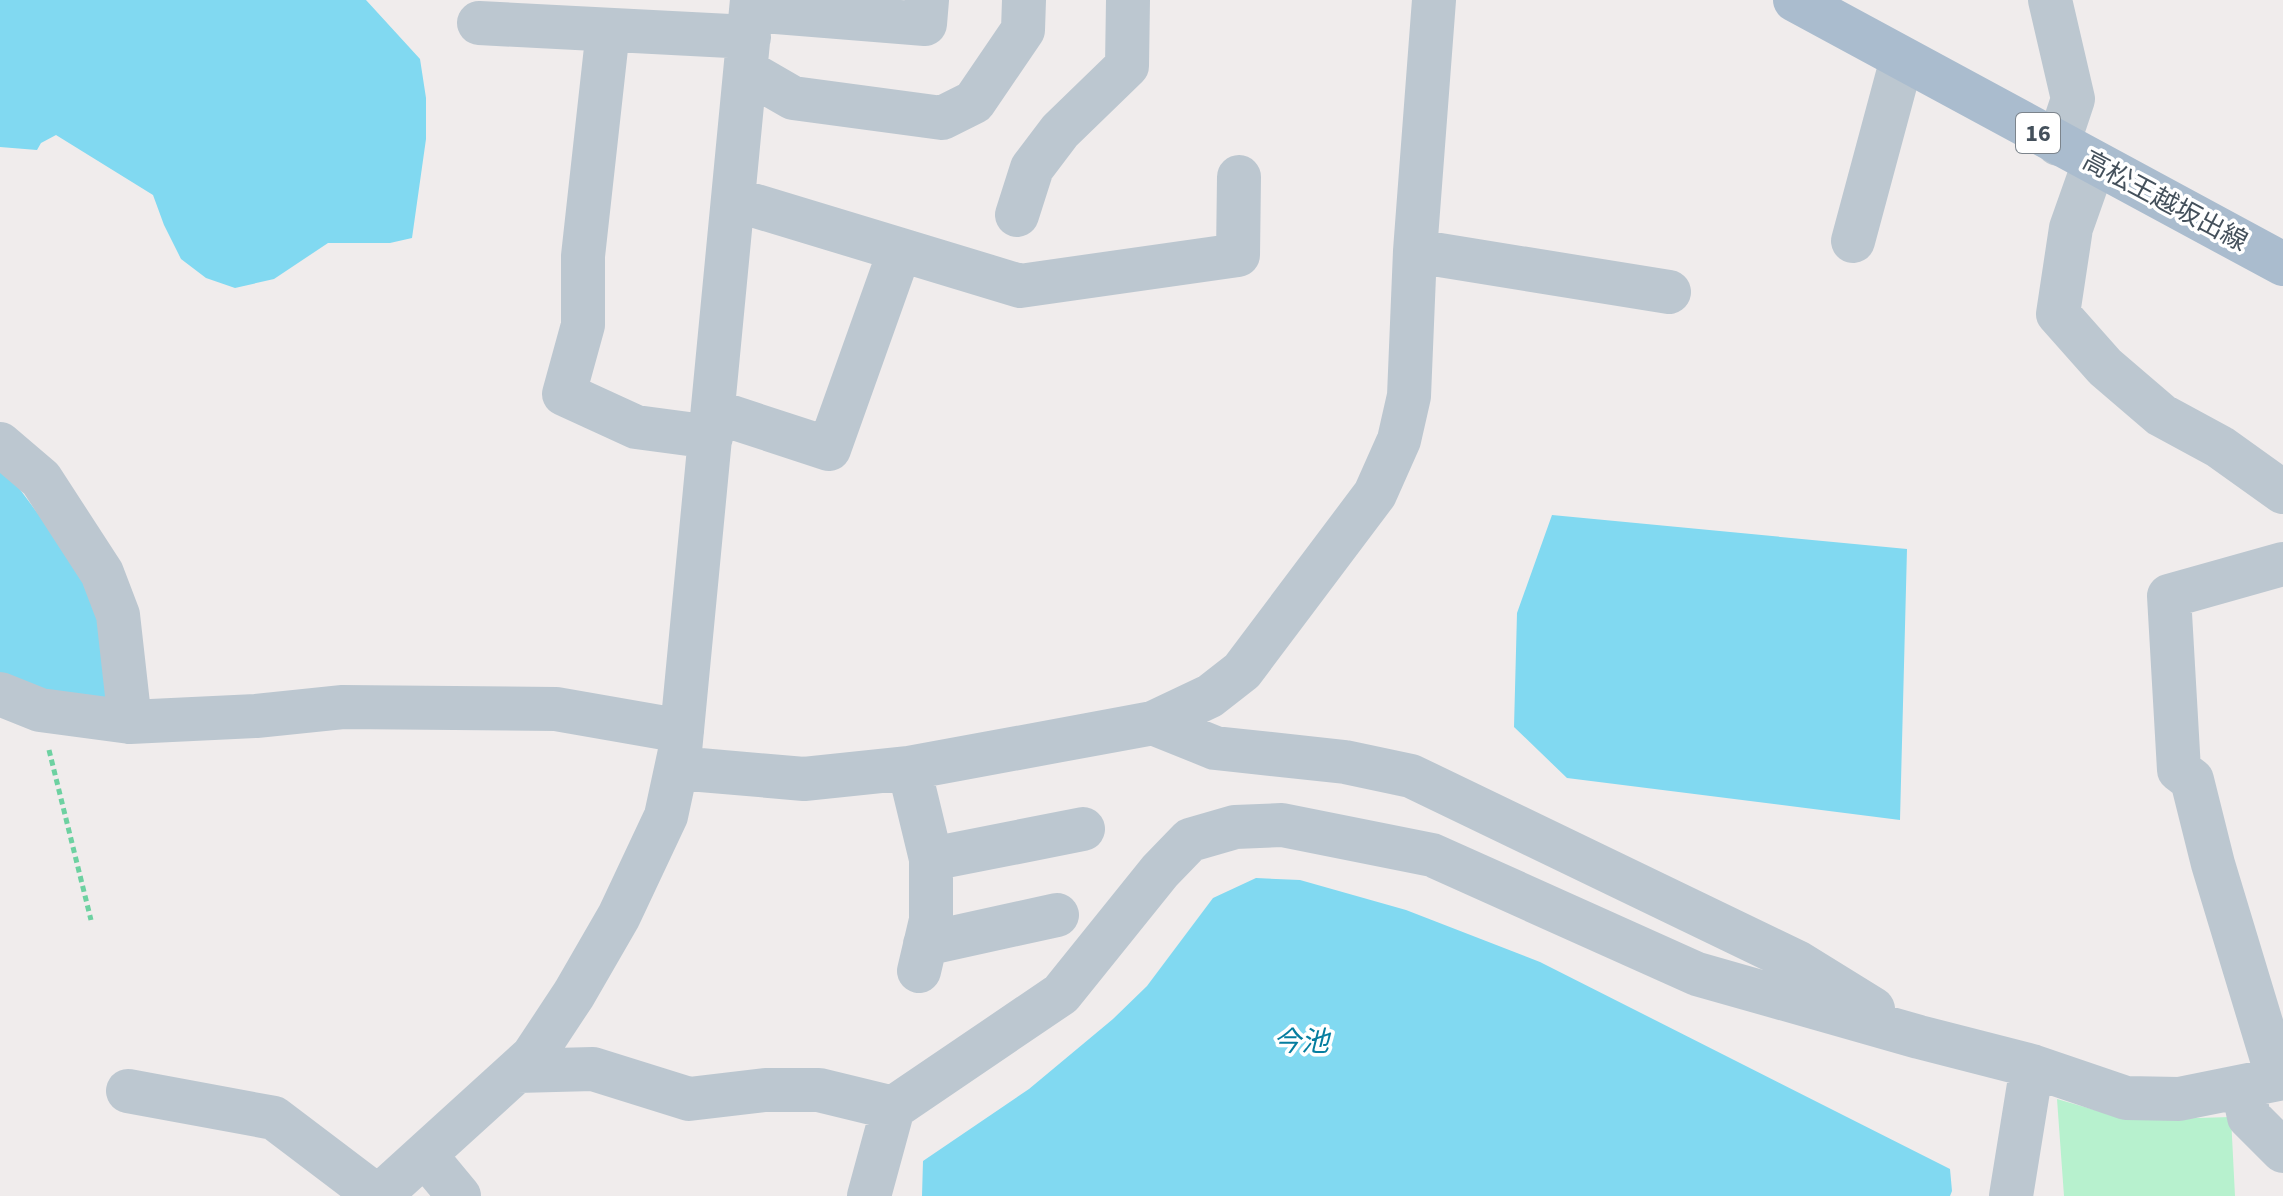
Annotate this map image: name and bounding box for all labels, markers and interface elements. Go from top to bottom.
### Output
road number: 16 [2016,113,2060,153]
street label: 高松王越坂出線 [2076,142,2254,260]
water label: 今池 [1273,1022,1332,1062]

